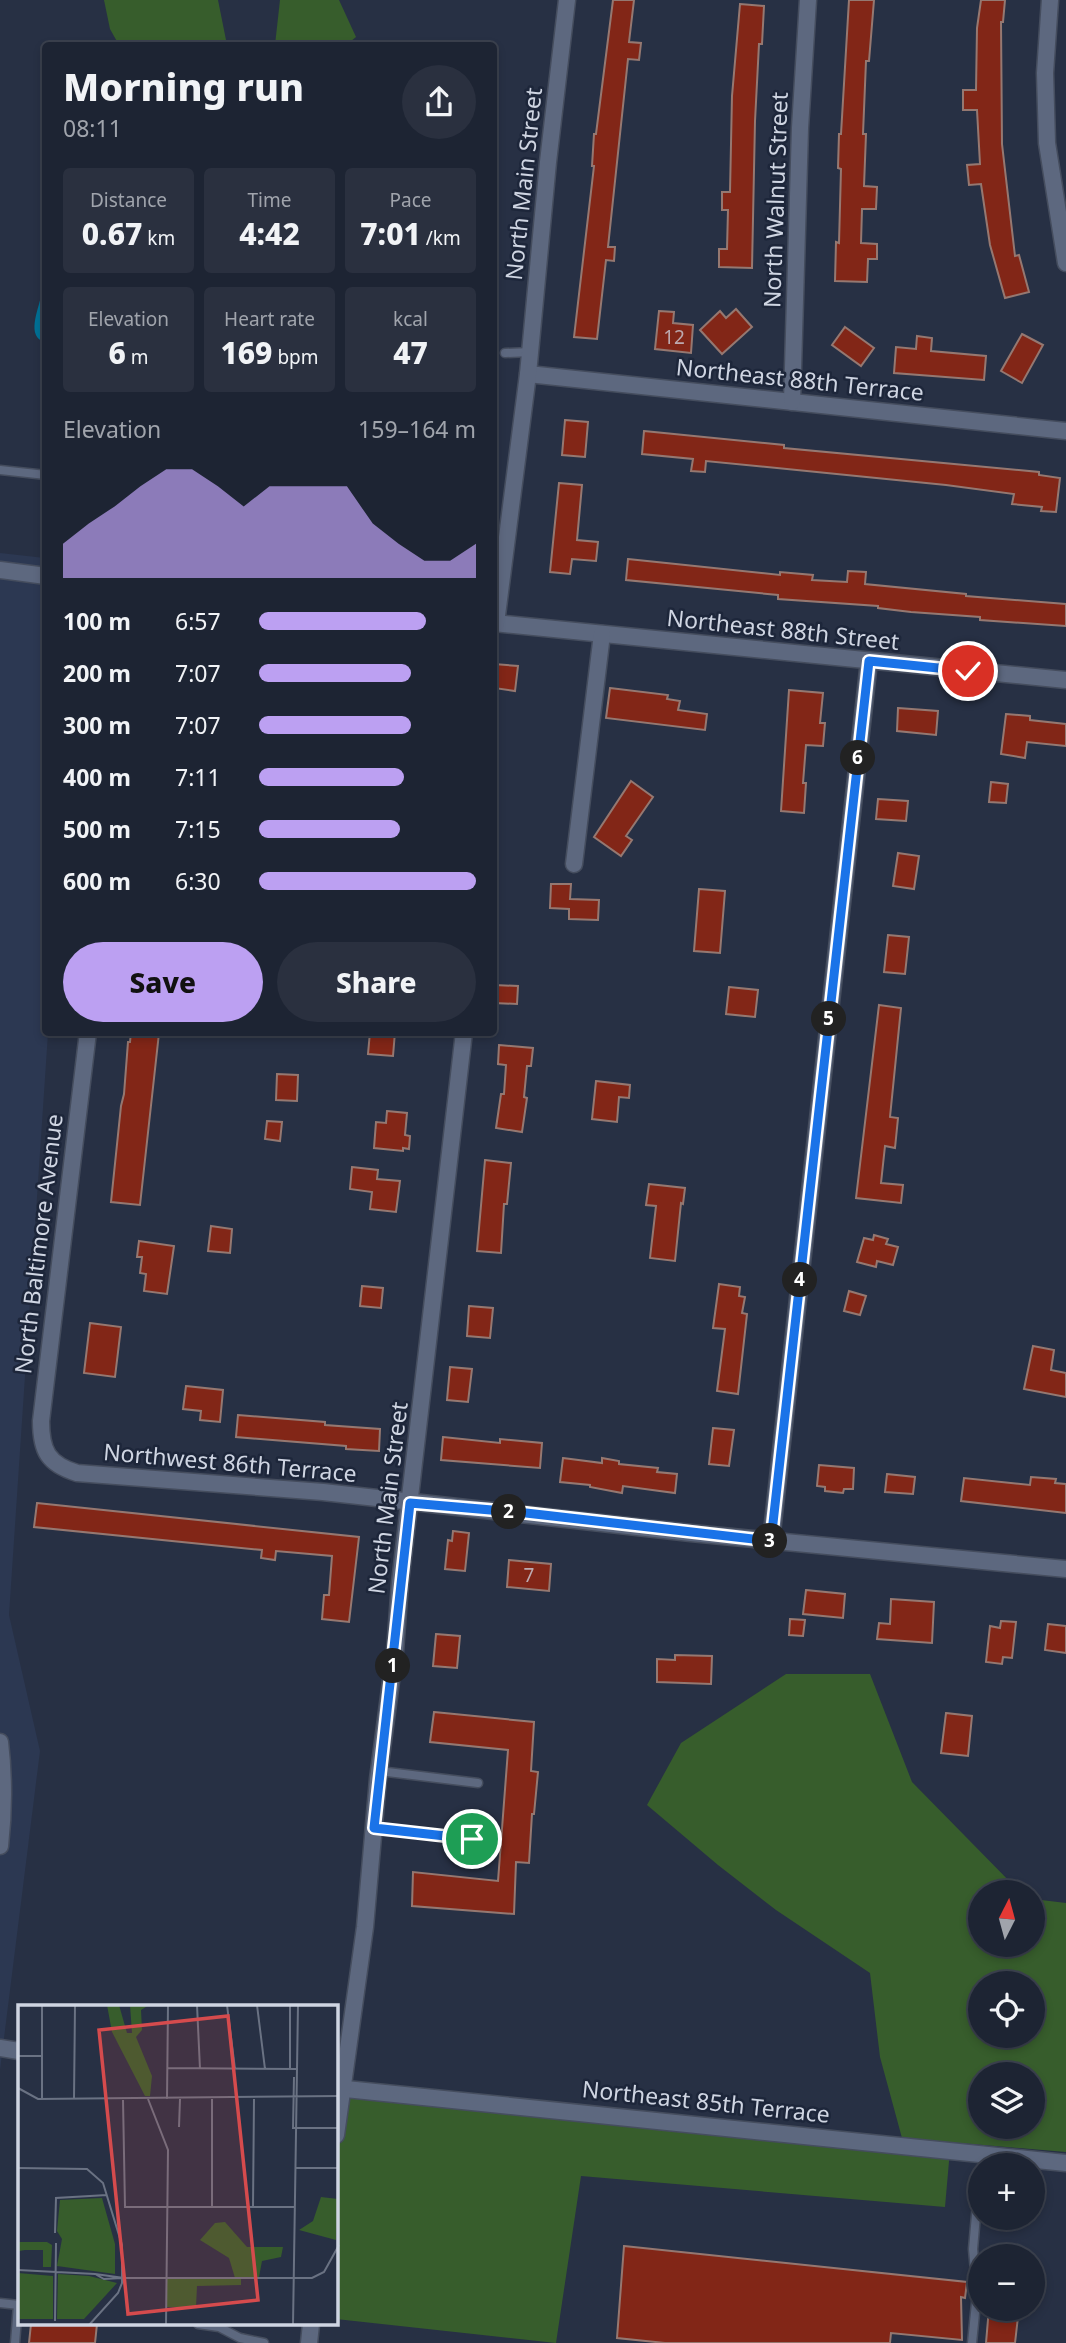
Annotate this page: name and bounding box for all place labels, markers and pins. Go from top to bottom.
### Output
pin [938,641,998,701]
pin: 6 [840,740,876,776]
pin: 5 [812,1002,846,1036]
pin: 4 [782,1262,818,1298]
pin: 2 [491,1494,526,1530]
pin: 3 [752,1524,788,1558]
pin: 1 [376,1648,410,1684]
pin [442,1809,502,1869]

